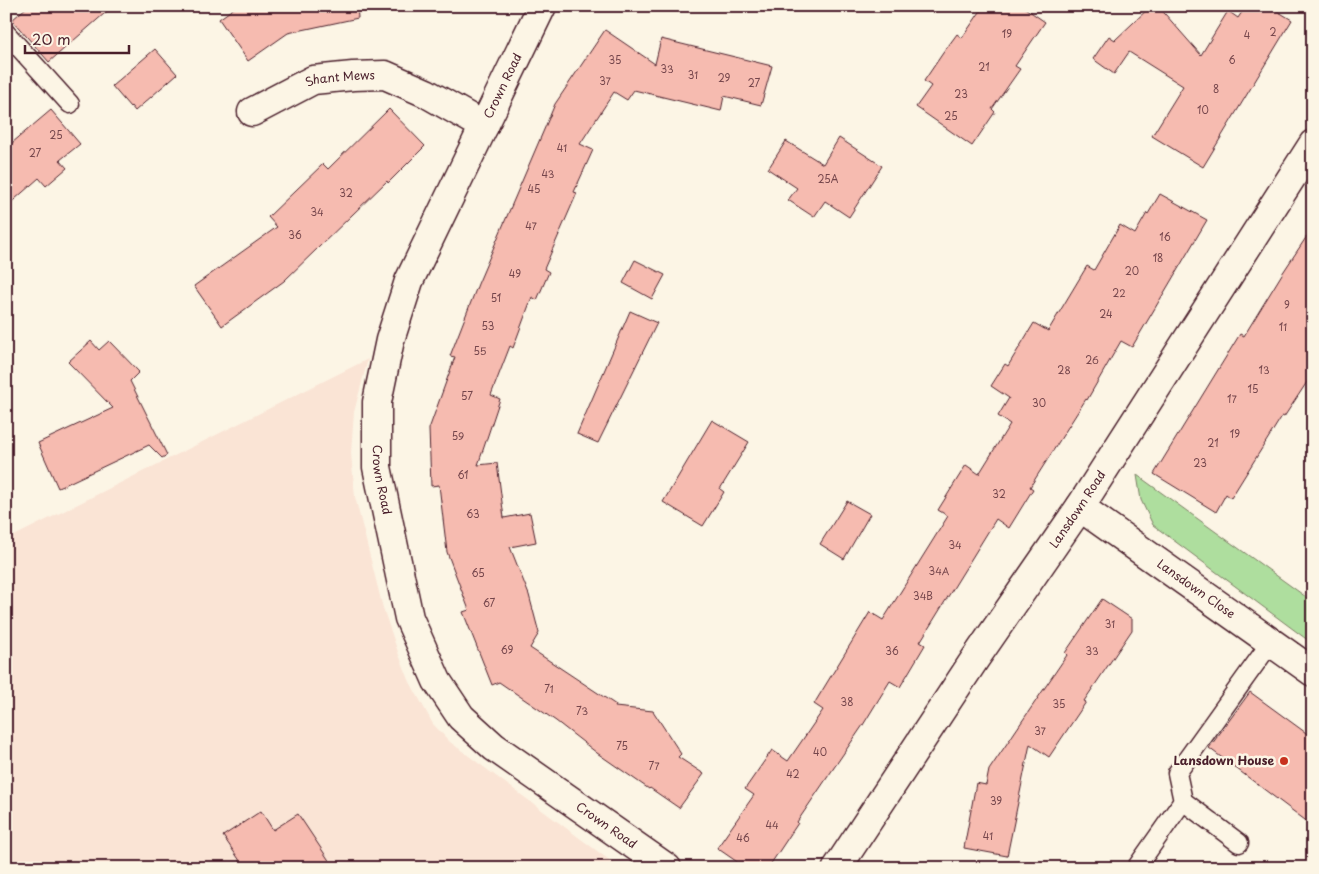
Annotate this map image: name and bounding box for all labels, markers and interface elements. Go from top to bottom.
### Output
scale bar [25,22,129,54]
house number: 2 [1269,24,1277,39]
house number: 19 [1002,26,1012,41]
text: 20 m [32,27,71,50]
house number: 4 [1244,27,1251,42]
street label: Crown Road [478,50,526,121]
house number: 35 [609,52,621,67]
house number: 6 [1228,52,1236,67]
house number: 21 [978,59,990,74]
house number: 33 [660,61,674,76]
street label: Shant Mews [301,65,376,91]
house number: 31 [688,67,698,82]
house number: 29 [718,70,731,85]
house number: 37 [599,73,612,88]
house number: 27 [748,75,761,90]
house number: 8 [1213,81,1219,96]
house number: 23 [954,86,968,101]
house number: 10 [1197,102,1209,117]
house number: 25 [944,108,958,123]
house number: 25 [49,127,63,142]
house number: 41 [557,140,567,155]
house number: 27 [29,145,42,160]
house number: 43 [542,166,555,181]
house number: 25A [818,171,839,186]
house number: 45 [528,181,540,196]
house number: 32 [339,185,353,200]
house number: 34 [310,204,324,219]
house number: 47 [525,218,538,233]
house number: 36 [288,227,302,242]
house number: 16 [1159,229,1171,244]
house number: 18 [1153,250,1163,265]
house number: 20 [1125,263,1139,278]
house number: 49 [509,266,521,281]
house number: 22 [1112,285,1126,300]
house number: 51 [491,290,501,305]
house number: 9 [1284,297,1290,312]
house number: 24 [1099,306,1113,321]
house number: 53 [482,318,494,333]
house number: 11 [1279,319,1287,334]
house number: 55 [474,343,487,358]
house number: 26 [1085,352,1099,367]
house number: 28 [1057,362,1071,377]
house number: 13 [1258,362,1270,377]
house number: 15 [1248,381,1258,396]
house number: 57 [461,388,473,403]
house number: 17 [1227,391,1238,406]
house number: 30 [1032,395,1046,410]
house number: 19 [1230,426,1240,441]
house number: 59 [452,428,464,443]
house number: 21 [1207,435,1219,450]
street label: Crown Road [369,445,397,516]
house number: 23 [1193,455,1207,470]
street label: Lansdown Road [1044,466,1109,551]
house number: 61 [457,467,469,482]
house number: 32 [992,486,1006,501]
house number: 63 [466,506,480,521]
house number: 34 [948,537,962,552]
street label: Lansdown Close [1154,554,1239,622]
house number: 34A [929,563,950,578]
house number: 65 [471,565,485,580]
house number: 34B [913,588,933,603]
house number: 67 [483,595,495,610]
house number: 31 [1105,616,1115,631]
house number: 69 [501,642,513,657]
house number: 36 [885,643,899,658]
house number: 33 [1085,643,1099,658]
house number: 71 [544,681,554,696]
house number: 38 [841,694,853,709]
house number: 35 [1053,696,1065,711]
house number: 73 [576,703,588,718]
house number: 37 [1034,723,1047,738]
house number: 75 [616,738,628,753]
house number: 40 [813,744,827,759]
place label: Lansdown House [1173,751,1274,769]
marker: Lansdown House [1278,755,1290,767]
house number: 77 [648,758,660,773]
house number: 42 [786,766,800,781]
house number: 39 [990,793,1002,808]
street label: Crown Road [573,797,641,852]
house number: 44 [765,817,779,832]
house number: 41 [983,828,993,843]
house number: 46 [736,830,750,845]

